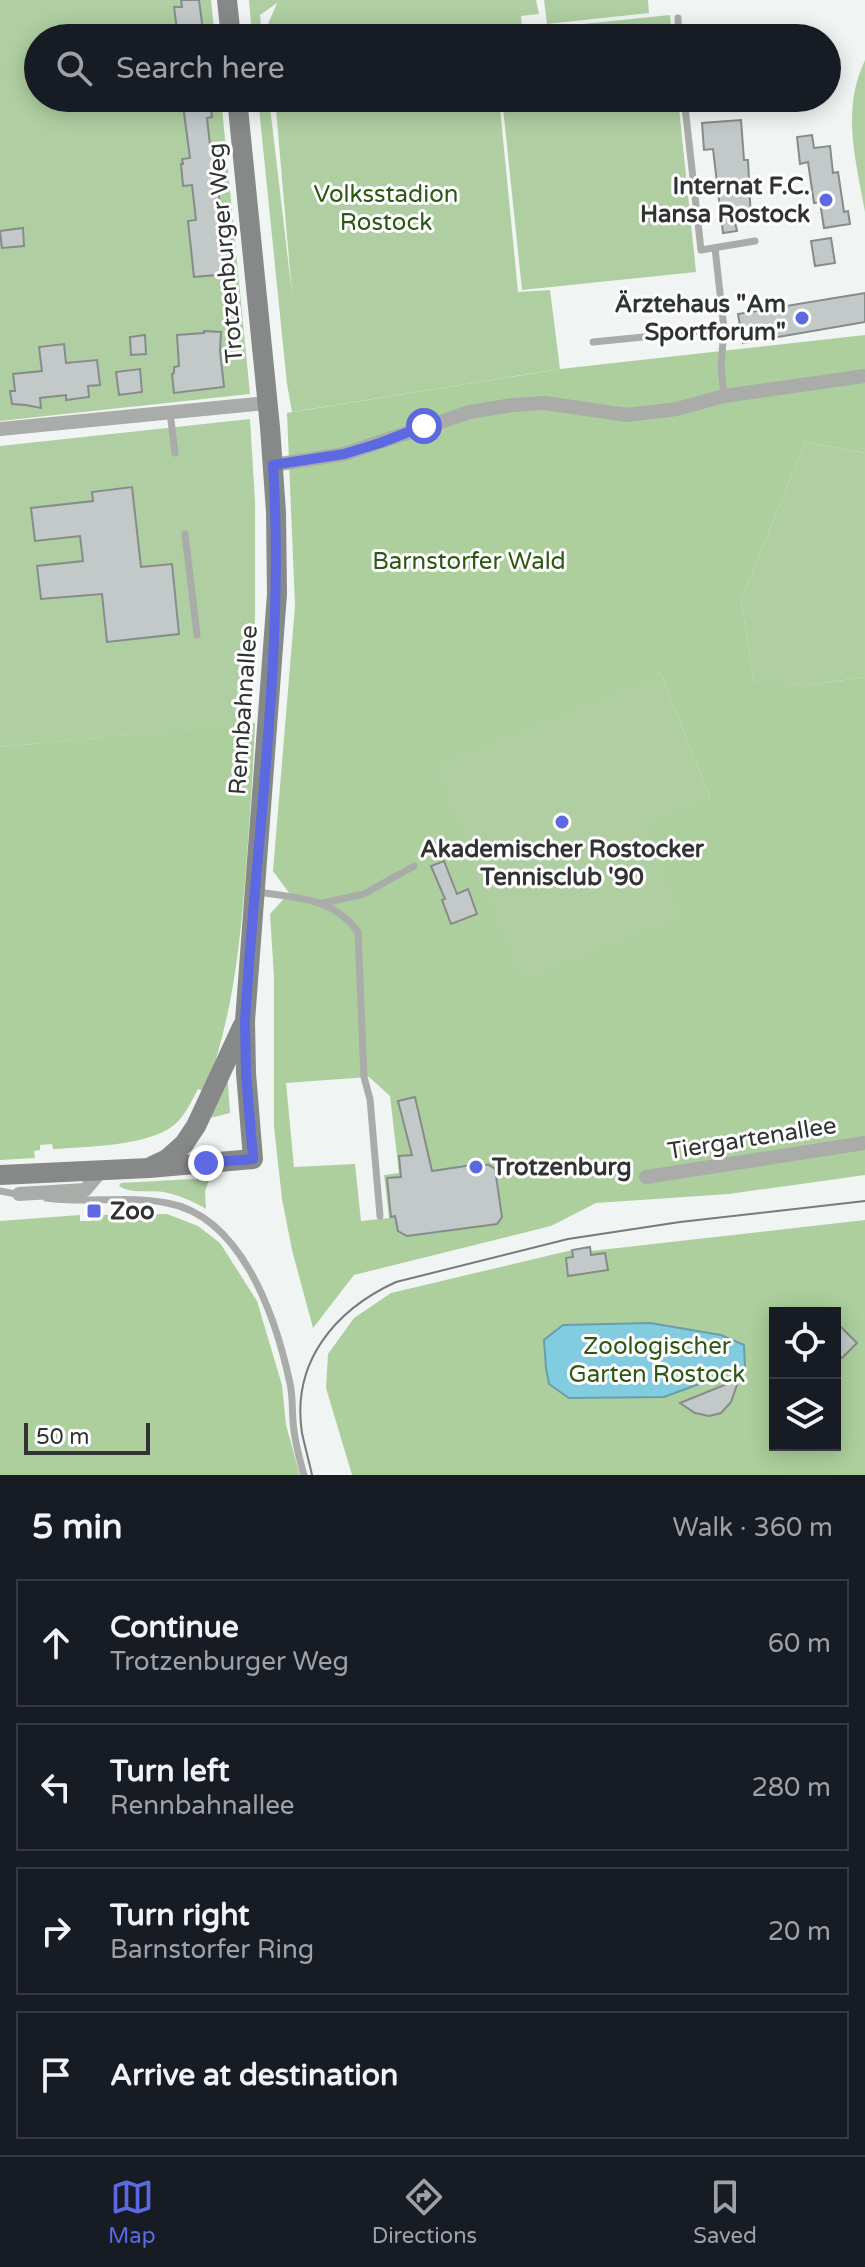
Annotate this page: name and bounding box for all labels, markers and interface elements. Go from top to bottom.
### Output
search box [24,24,841,112]
icon: search [52,46,96,90]
text: Search here [116,50,285,87]
street label: Trotzenburger Weg [201,142,250,364]
place label: Internat F.C. Hansa Rostock [640,172,810,229]
park label: Volksstadion Rostock [314,180,458,237]
marker: Internat F.C. Hansa Rostock [817,191,835,209]
place label: Ärztehaus "Am Sportforum" [614,290,786,347]
marker: Ärztehaus "Am Sportforum" [793,309,811,327]
route start [406,408,442,444]
park label: Barnstorfer Wald [372,547,566,576]
street label: Rennbahnallee [223,624,264,796]
marker: Akademischer Rostocker Tennisclub '90 [553,813,571,831]
place label: Akademischer Rostocker Tennisclub '90 [420,835,705,892]
street label: Tiergartenallee [666,1111,839,1166]
route end [188,1145,224,1181]
place label: Trotzenburg [491,1153,632,1182]
marker: Trotzenburg [467,1158,485,1176]
place label: Zoo [110,1197,155,1226]
marker: Zoo [85,1202,103,1220]
map controls [769,1307,841,1451]
button: locate [769,1307,841,1379]
park label: Zoologischer Garten Rostock [569,1332,745,1389]
button: layers [769,1379,841,1451]
scale bar [24,1419,150,1455]
text: 50 m [36,1424,90,1450]
text: 5 min [32,1507,123,1548]
text: Walk · 360 m [673,1512,833,1543]
text: Continue [110,1609,239,1646]
icon: ahead [34,1621,78,1665]
text: 60 m [768,1628,831,1659]
text: Trotzenburger Weg [110,1646,349,1677]
text: Turn left [110,1753,229,1790]
icon: left [34,1765,78,1809]
text: 280 m [751,1772,831,1803]
text: Rennbahnallee [110,1790,295,1821]
text: Turn right [110,1897,250,1934]
icon: right [34,1909,78,1953]
text: 20 m [768,1916,831,1947]
text: Barnstorfer Ring [110,1934,314,1965]
icon: arrive [34,2053,78,2097]
text: Arrive at destination [110,2057,398,2094]
tab: Map [108,2175,156,2249]
tab: Directions [372,2175,477,2249]
tab: Saved [693,2175,757,2249]

